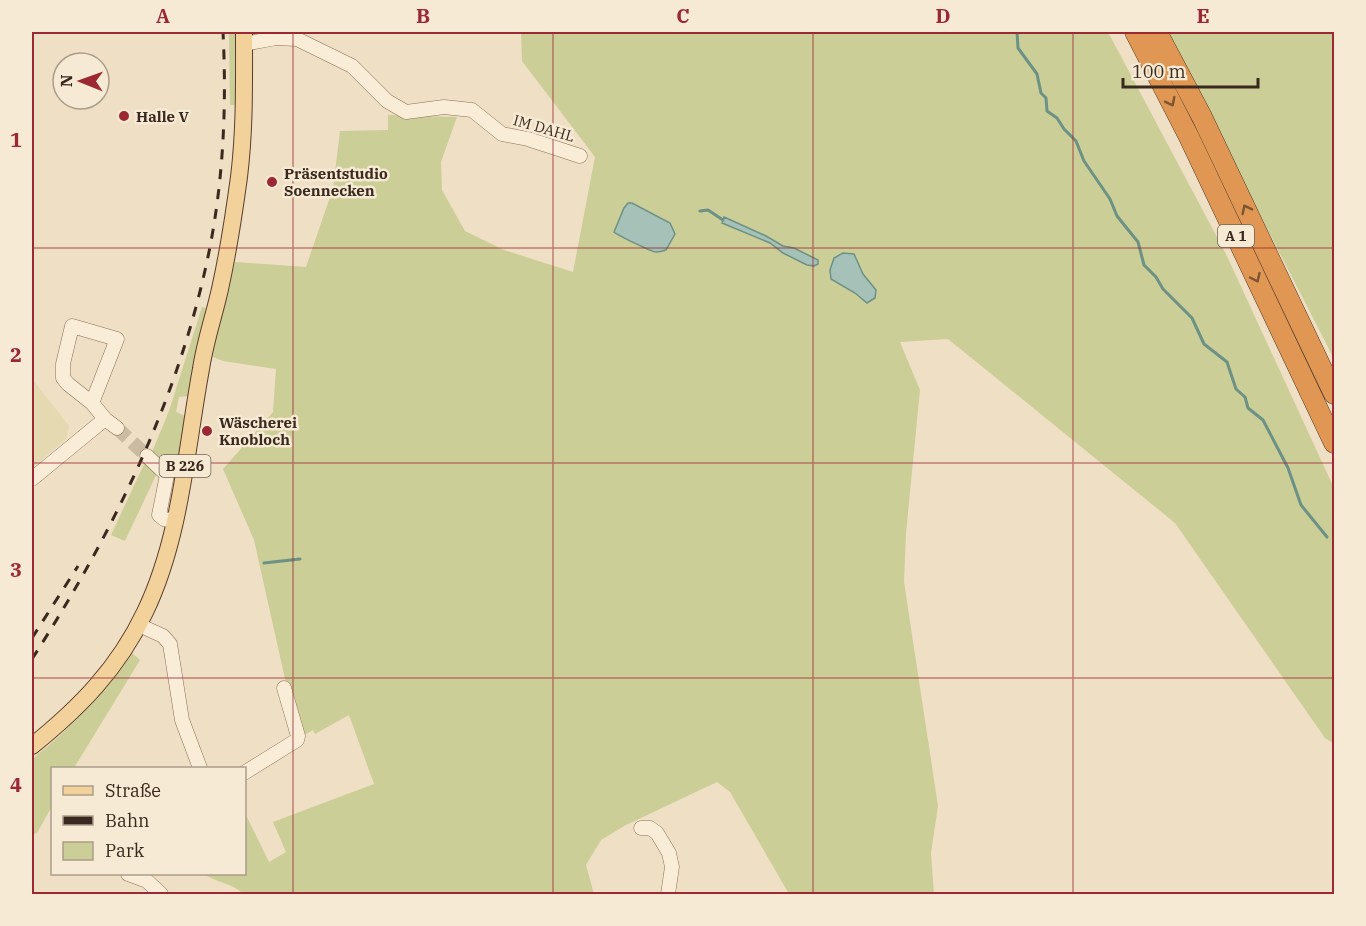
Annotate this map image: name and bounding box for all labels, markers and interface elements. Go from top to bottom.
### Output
text: A [156,2,170,29]
text: B [416,2,430,29]
text: C [676,2,690,29]
text: D [935,2,951,29]
text: E [1196,2,1210,29]
north arrow [51,51,111,111]
scale bar [1123,51,1258,89]
text: 100 m [1132,60,1186,83]
text: N [56,74,76,87]
one-way arrow [1164,96,1175,107]
place label: Halle V [136,107,189,126]
marker: Halle V [117,109,131,123]
street label: IM DAHL [511,110,577,146]
text: 1 [10,126,22,153]
place label: Präsentstudio Soennecken [284,164,388,200]
marker: Präsentstudio Soennecken [265,175,279,189]
one-way arrow [1241,204,1253,215]
road number: A 1 [1218,225,1254,247]
one-way arrow [1248,271,1260,282]
text: 2 [10,341,22,368]
place label: Wäscherei Knobloch [219,413,297,449]
marker: Wäscherei Knobloch [200,424,214,438]
road number: B 226 [160,455,210,477]
text: 3 [10,556,22,583]
legend [51,767,246,875]
text: 4 [10,771,22,798]
text: Straße [105,779,161,802]
text: Bahn [105,809,150,832]
text: Park [105,839,145,862]

